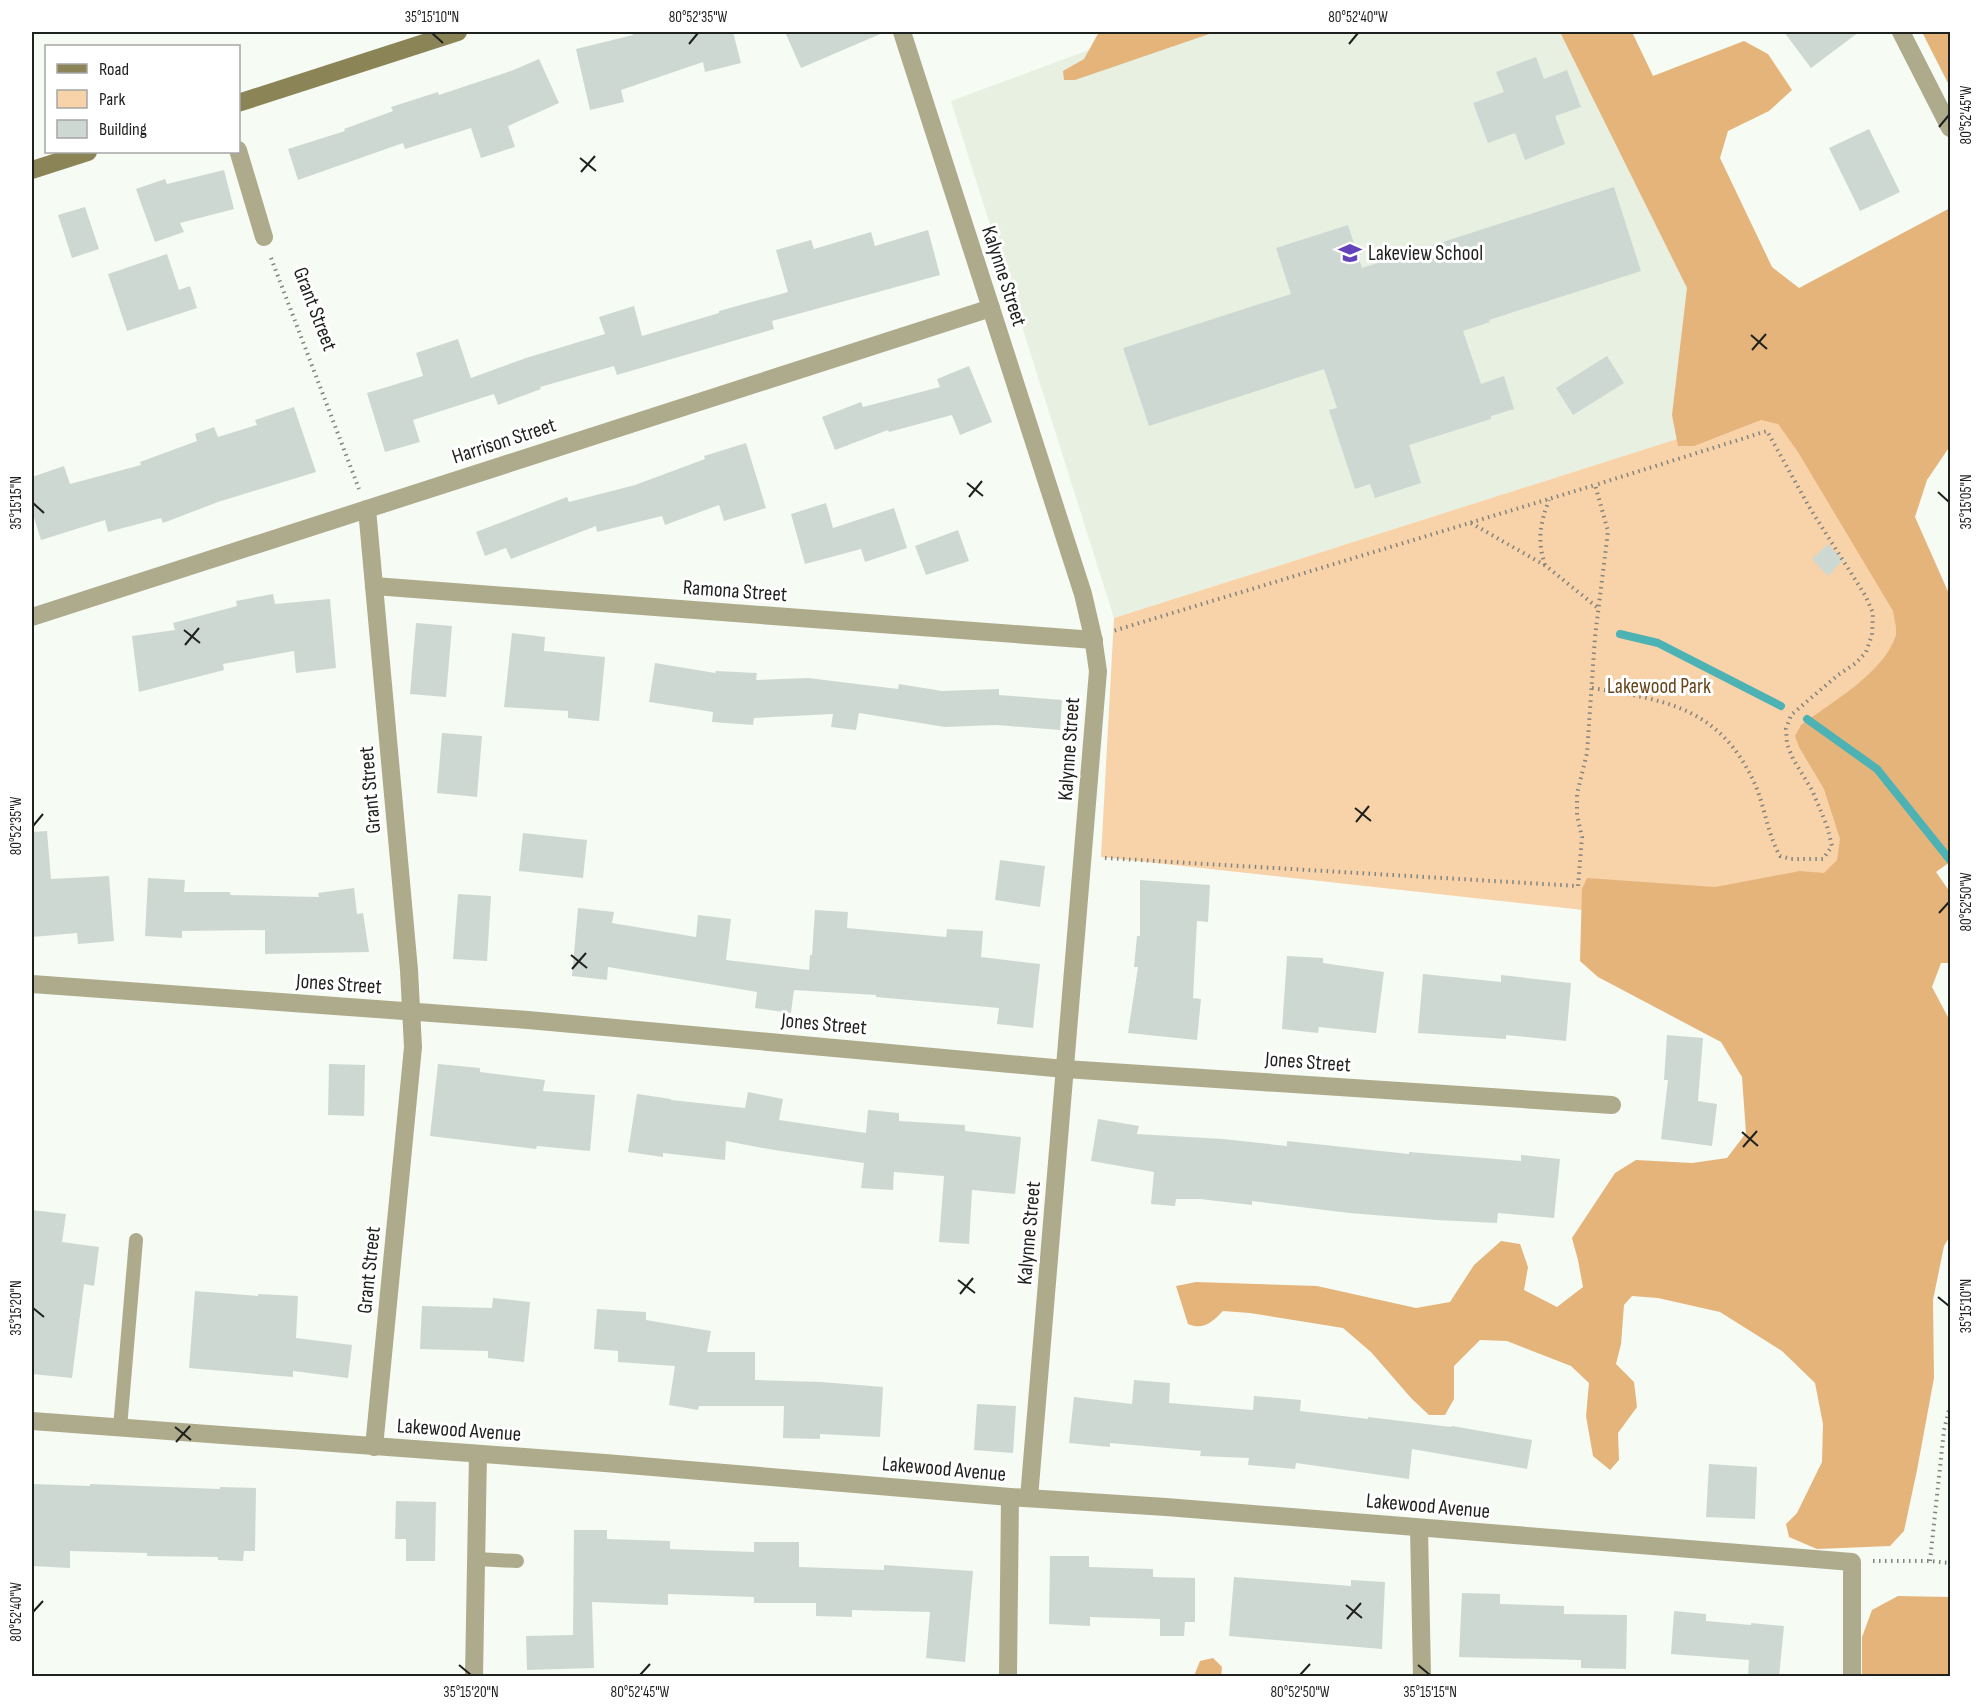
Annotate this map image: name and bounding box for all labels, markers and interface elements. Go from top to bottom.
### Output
text: 35°15'10"N [405,8,459,27]
text: 80°52'35"W [669,8,728,27]
text: 80°52'40"W [1328,8,1388,27]
legend [45,45,240,153]
text: Road [99,59,129,80]
text: 80°52'45"W [1957,85,1976,144]
text: Park [99,89,125,110]
text: Building [99,119,147,140]
street label: Kalynne Street [976,223,1032,329]
school or university icon: Lakeview School [1337,240,1363,266]
place label: Lakeview School [1368,241,1483,266]
street label: Grant Street [288,264,342,354]
street label: Harrison Street [449,412,559,470]
text: 35°15'05"N [1957,474,1976,530]
text: 35°15'15"N [7,476,26,530]
street label: Ramona Street [682,575,788,607]
park label: Lakewood Park [1607,674,1711,699]
street label: Kalynne Street [1053,696,1085,802]
street label: Grant Street [354,745,386,835]
text: 80°52'35"W [7,796,26,855]
text: 80°52'50"W [1957,872,1976,932]
street label: Jones Street [294,968,383,999]
street label: Jones Street [779,1008,868,1040]
street label: Jones Street [1263,1046,1352,1077]
street label: Kalynne Street [1012,1180,1046,1286]
street label: Grant Street [352,1225,386,1315]
text: 35°15'10"N [1957,1279,1976,1333]
text: 35°15'20"N [7,1280,26,1336]
street label: Lakewood Avenue [396,1413,522,1447]
street label: Lakewood Avenue [881,1451,1007,1487]
street label: Lakewood Avenue [1365,1488,1491,1524]
text: 80°52'40"W [7,1582,26,1642]
text: 35°15'20"N [443,1683,499,1702]
text: 80°52'45"W [611,1683,670,1702]
text: 80°52'50"W [1270,1683,1330,1702]
text: 35°15'15"N [1403,1683,1457,1702]

